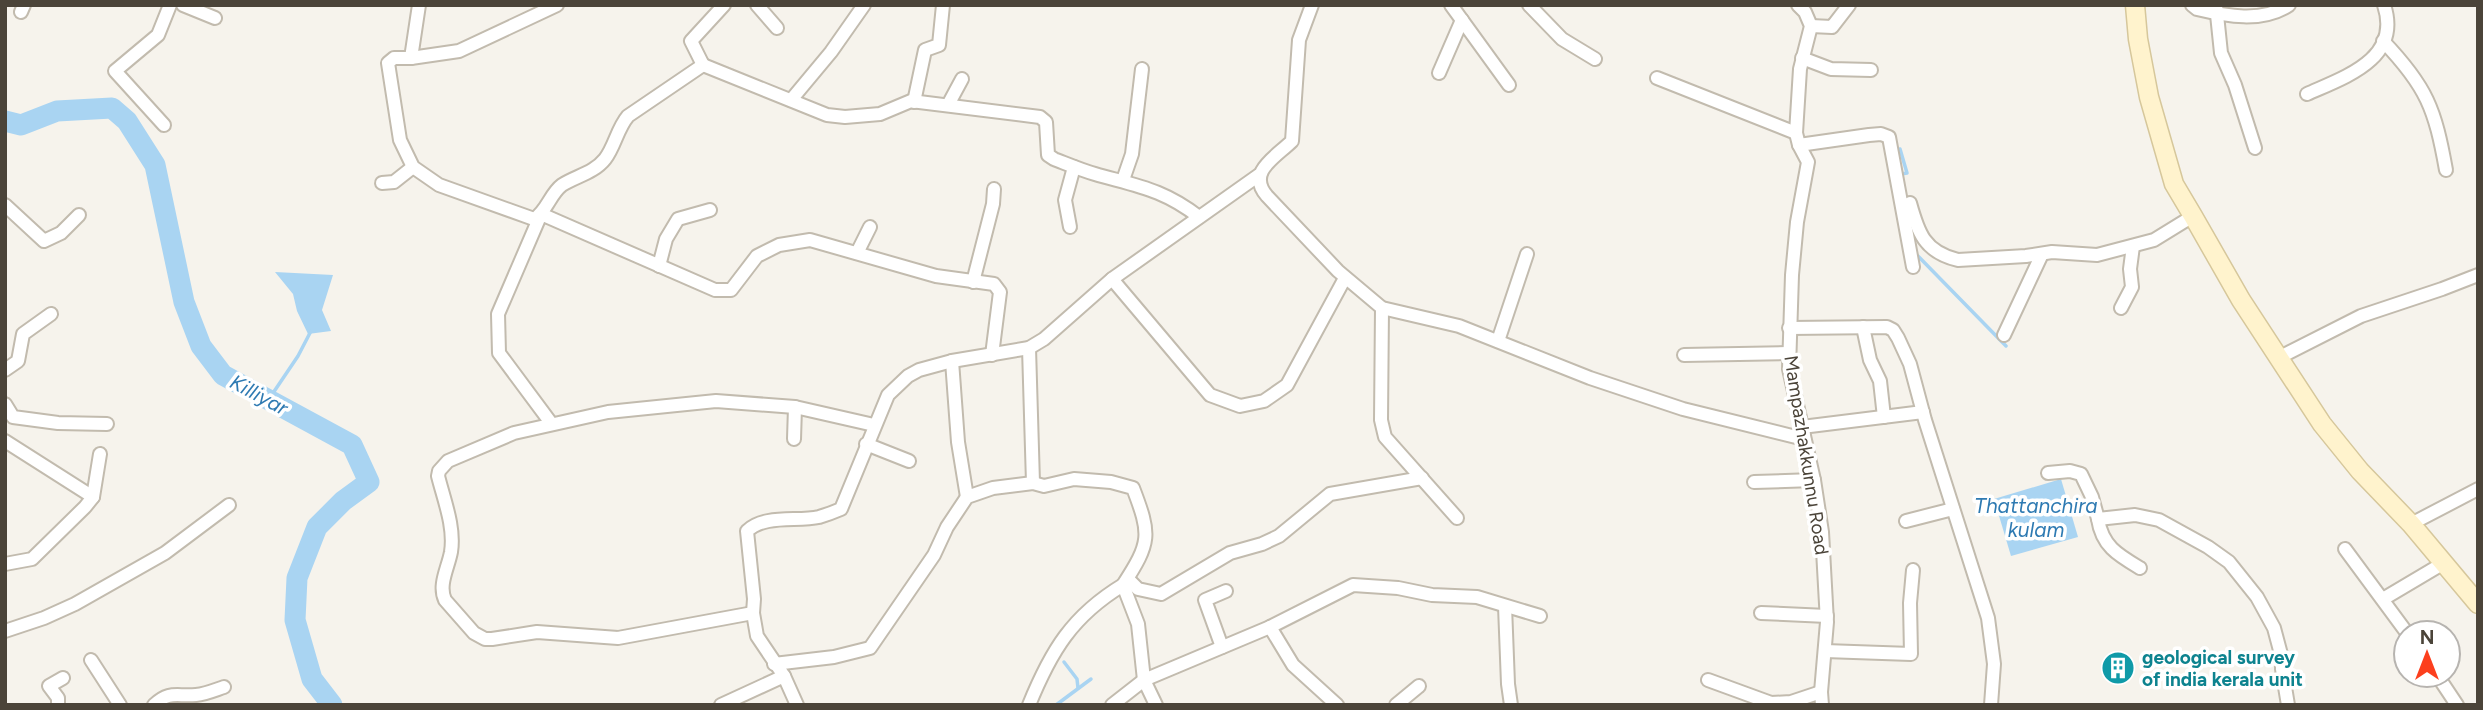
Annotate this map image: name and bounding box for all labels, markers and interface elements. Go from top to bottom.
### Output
street label: Mampazhakkunnu Road [1779,354,1834,557]
water label: Killiyar [226,369,293,421]
water label: Thattanchira kulam [1974,493,2098,542]
north arrow [2392,619,2462,689]
text: N [2420,626,2434,649]
place label: geological survey of india kerala unit [2142,646,2303,691]
building icon: geological survey of india kerala unit [2099,649,2137,687]

